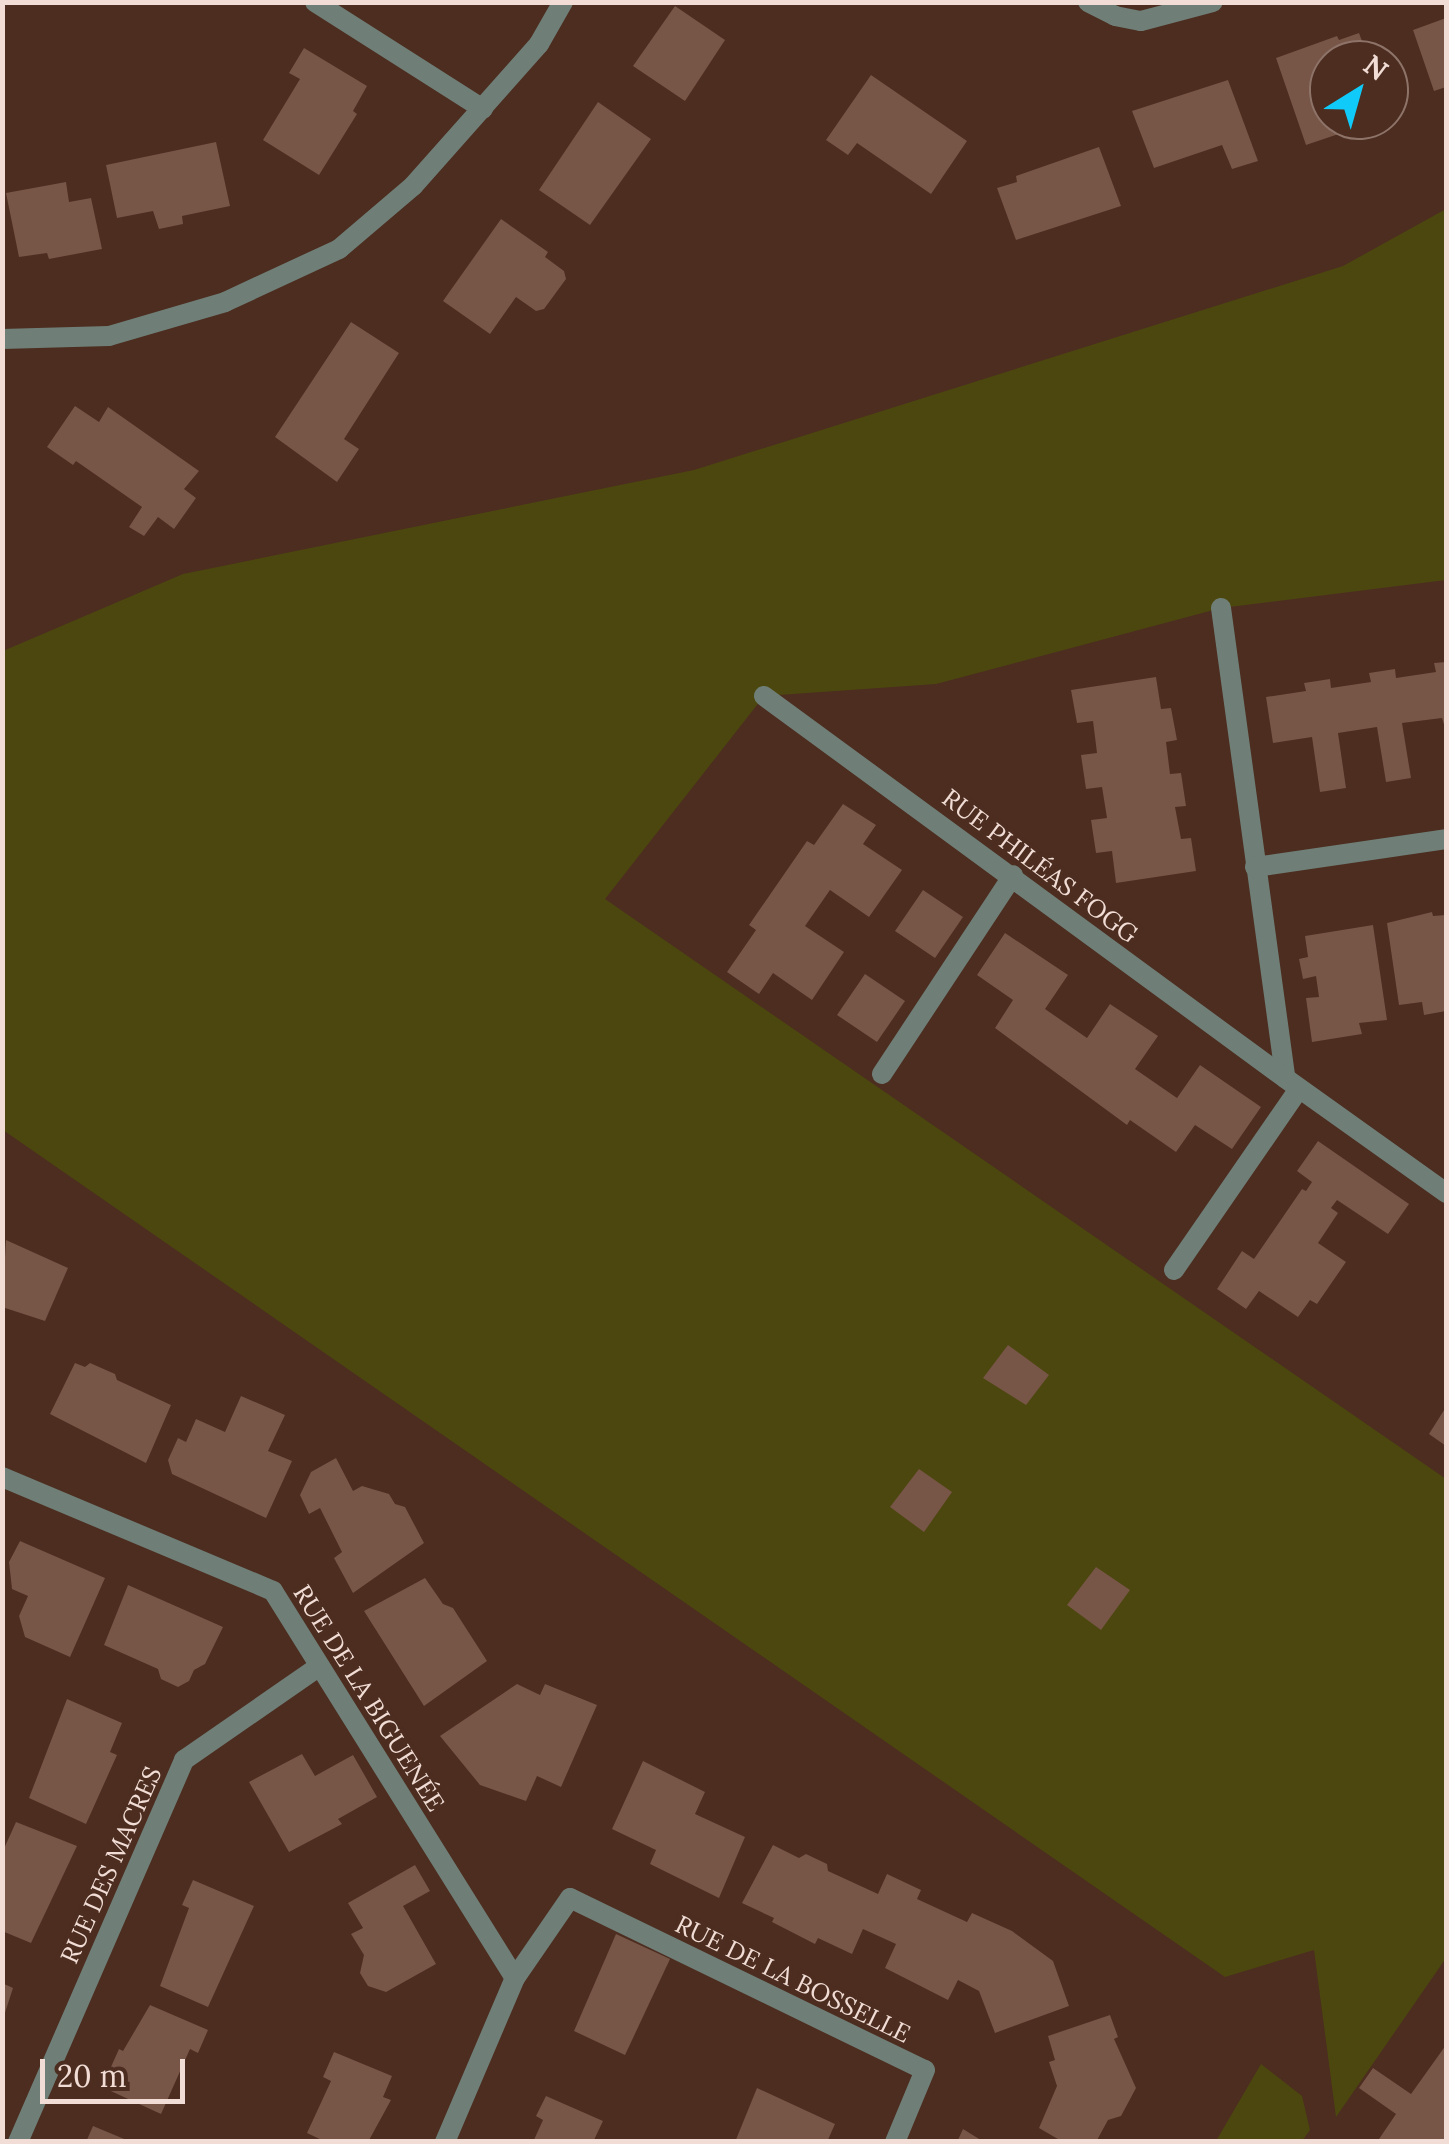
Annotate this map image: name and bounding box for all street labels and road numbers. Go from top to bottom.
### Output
street label: RUE PHILÉAS FOGG [936,783,1144,949]
street label: RUE DE LA BIGUENÉE [287,1579,451,1817]
street label: RUE DES MACRES [54,1762,168,1968]
street label: RUE DE LA BOSSELLE [671,1909,915,2049]

